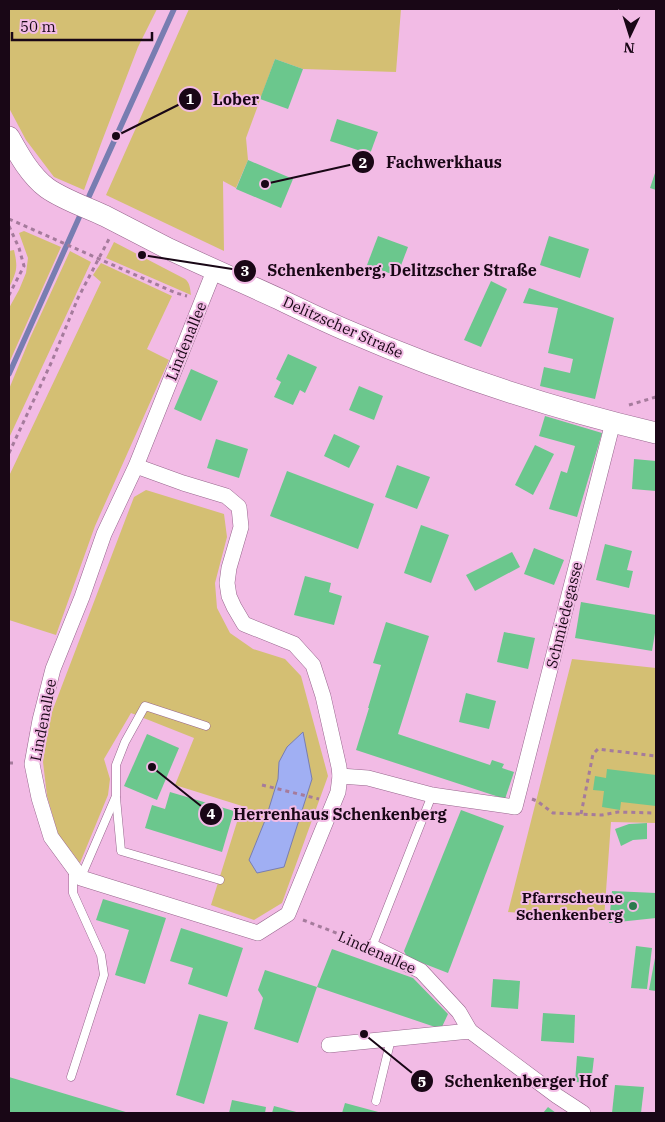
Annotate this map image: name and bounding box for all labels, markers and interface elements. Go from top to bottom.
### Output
scale bar [12,10,152,42]
north arrow [605,10,655,60]
text: 50 m [20,17,56,36]
text: N [623,39,635,57]
callout: Lober [177,84,269,115]
text: 1 [185,89,195,108]
text: Lober [213,89,259,109]
callout: Fachwerkhaus [351,147,512,178]
text: Fachwerkhaus [386,152,502,172]
text: 2 [358,153,368,172]
callout: Schenkenberg, Delitzscher Straße [232,255,547,286]
text: Schenkenberg, Delitzscher Straße [267,260,537,280]
text: 3 [240,261,250,280]
street label: Delitzscher Straße [280,292,406,362]
street label: Lindenallee [162,299,210,383]
street label: Schmiedegasse [542,560,586,670]
street label: Lindenallee [26,677,60,763]
callout: Herrenhaus Schenkenberg [199,799,457,830]
text: 4 [206,804,216,823]
text: Herrenhaus Schenkenberg [233,804,447,824]
place label: Pfarrscheune Schenkenberg [516,888,623,924]
marker: Pfarrscheune Schenkenberg [627,900,639,912]
street label: Lindenallee [335,926,419,978]
callout: Schenkenberger Hof [410,1066,618,1097]
text: Schenkenberger Hof [444,1071,609,1091]
text: 5 [417,1072,427,1091]

